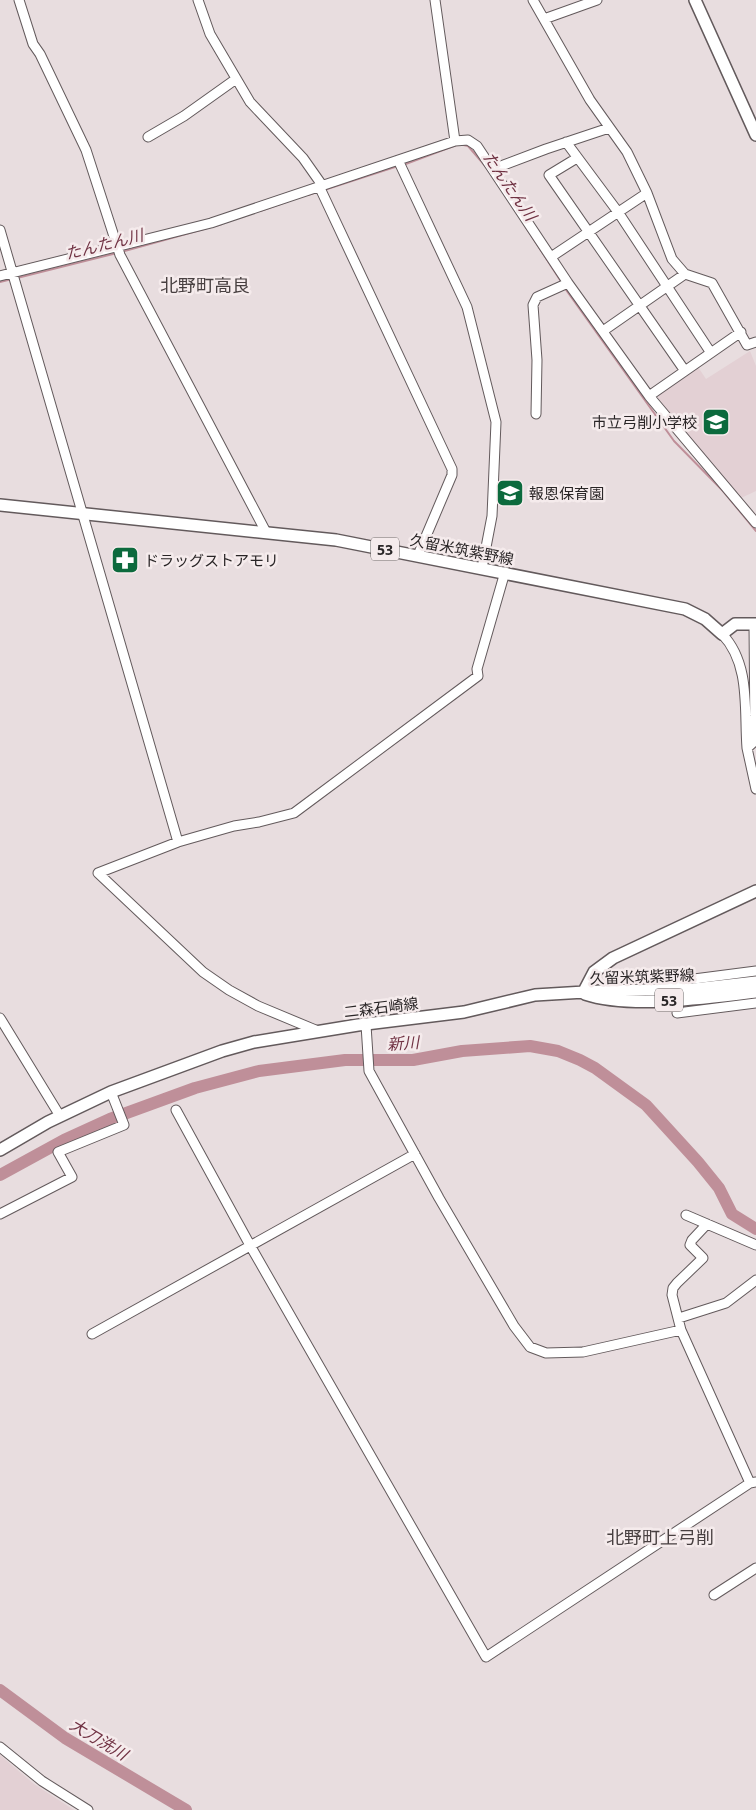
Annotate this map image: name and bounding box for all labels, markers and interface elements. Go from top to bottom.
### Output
water label: たんたん川 [478,147,543,227]
water label: たんたん川 [63,223,147,264]
district label: 北野町高良 [160,273,250,297]
school or university icon: 市立弓削小学校 [701,407,731,437]
place label: 市立弓削小学校 [592,412,697,432]
school or university icon: 報恩保育園 [495,478,525,508]
place label: 報恩保育園 [529,483,604,503]
street label: 久留米筑紫野線 [409,529,515,569]
road number: 53 [371,538,399,560]
pharmacy icon: ドラッグストアモリ [110,545,140,575]
place label: ドラッグストアモリ [144,550,279,570]
street label: 久留米筑紫野線 [589,964,695,988]
road number: 53 [655,988,683,1012]
street label: 二森石崎線 [343,993,419,1021]
water label: 新川 [386,1031,422,1055]
district label: 北野町上弓削 [606,1525,714,1549]
water label: 大刀洗川 [66,1713,134,1766]

